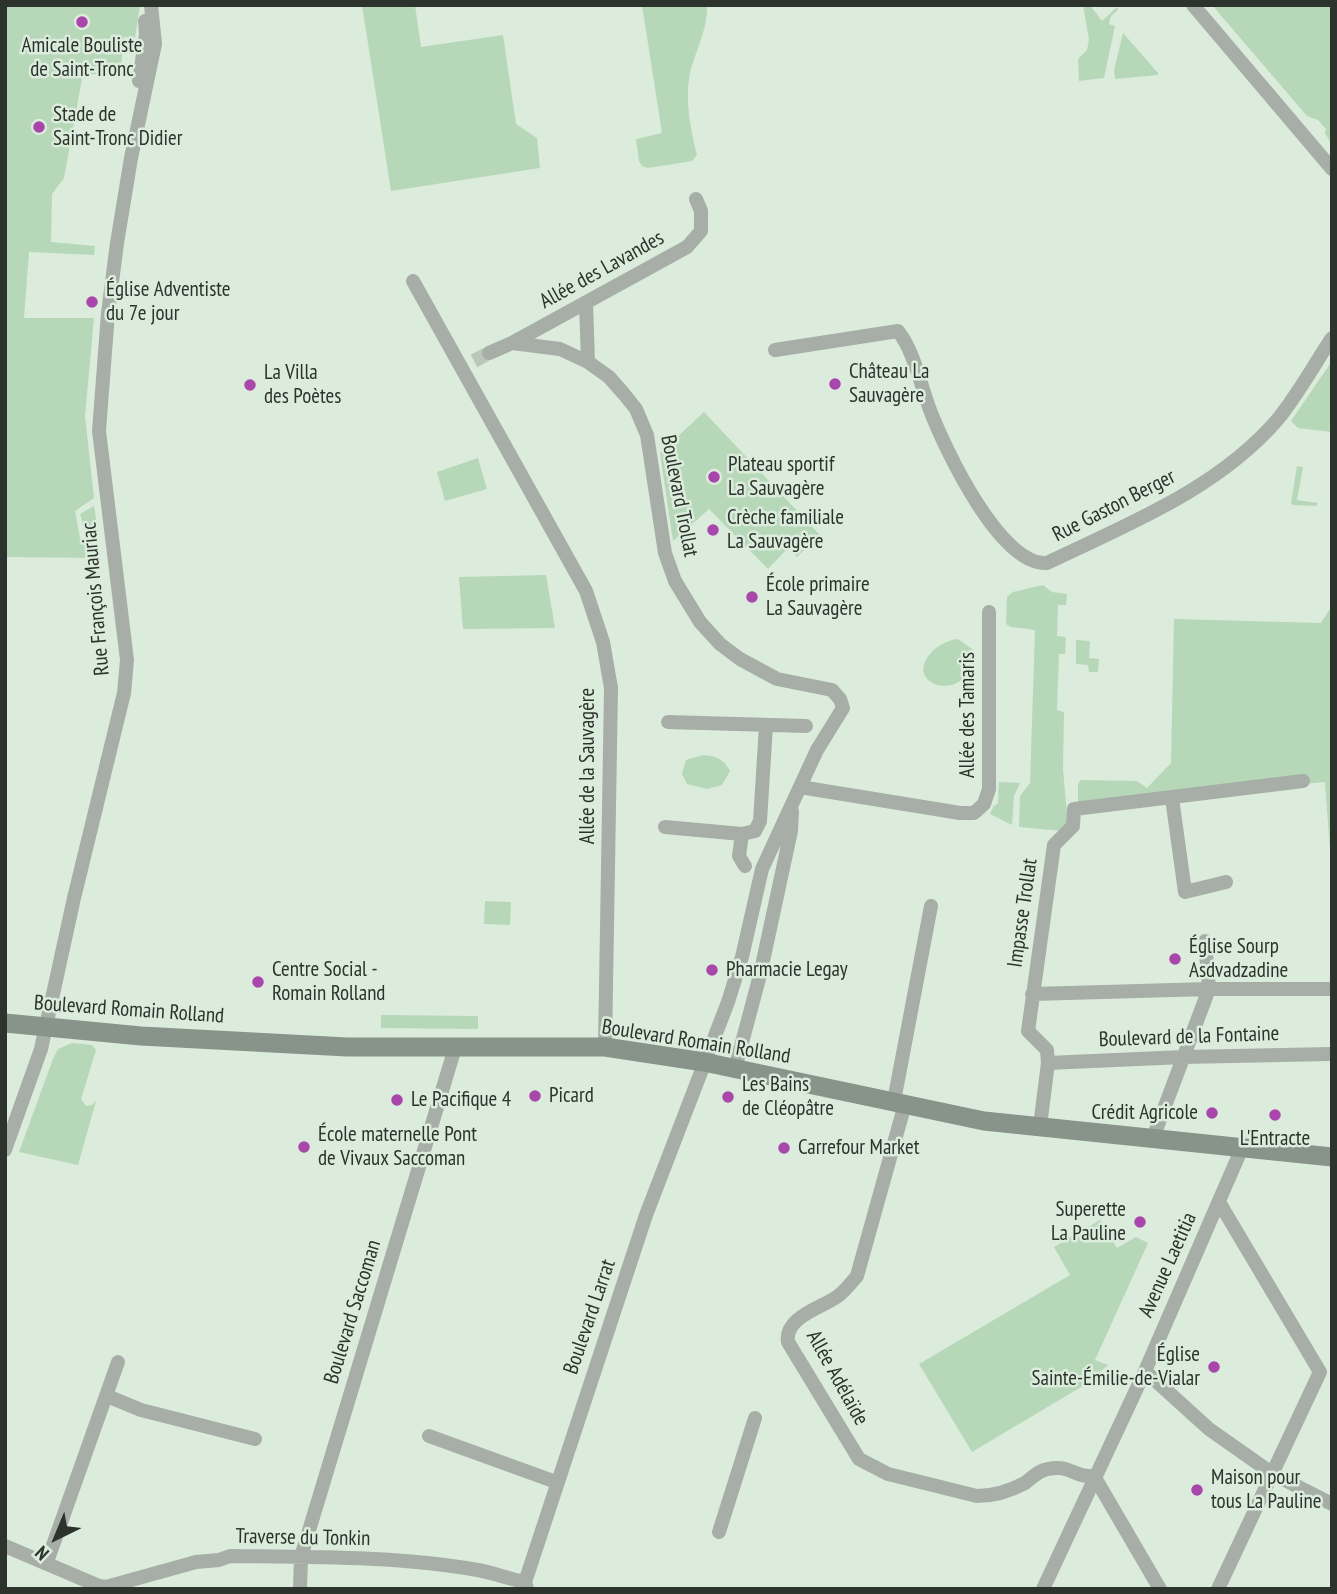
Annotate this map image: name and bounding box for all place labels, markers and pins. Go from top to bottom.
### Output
marker: Amicale Bouliste de Saint-Tronc [74,14,90,30]
place label: Amicale Bouliste de Saint-Tronc [22,33,142,83]
place label: Stade de Saint-Tronc Didier [53,102,182,152]
marker: Stade de Saint-Tronc Didier [31,119,47,135]
place label: Église Adventiste du 7e jour [106,277,231,327]
marker: Église Adventiste du 7e jour [84,294,100,310]
place label: Château La Sauvagère [849,359,929,409]
place label: La Villa des Poètes [264,360,341,410]
marker: Château La Sauvagère [827,376,843,392]
marker: La Villa des Poètes [242,377,258,393]
place label: Plateau sportif La Sauvagère [728,452,834,502]
marker: Plateau sportif La Sauvagère [706,469,722,485]
place label: Crèche familiale La Sauvagère [727,505,844,555]
marker: Crèche familiale La Sauvagère [705,522,721,538]
place label: École primaire La Sauvagère [766,572,870,622]
marker: École primaire La Sauvagère [744,589,760,605]
place label: Église Sourp Asdvadzadine [1189,934,1288,984]
marker: Église Sourp Asdvadzadine [1167,951,1183,967]
place label: Centre Social - Romain Rolland [272,957,385,1007]
place label: Pharmacie Legay [726,957,848,983]
marker: Pharmacie Legay [704,962,720,978]
marker: Centre Social - Romain Rolland [250,974,266,990]
place label: Les Bains de Cléopâtre [742,1072,834,1122]
place label: Picard [549,1083,594,1109]
place label: Le Pacifique 4 [411,1087,511,1113]
marker: Picard [527,1088,543,1104]
marker: Les Bains de Cléopâtre [720,1089,736,1105]
marker: Le Pacifique 4 [389,1092,405,1108]
place label: Crédit Agricole [1092,1100,1198,1126]
marker: Crédit Agricole [1204,1105,1220,1121]
marker: L'Entracte [1267,1107,1283,1123]
place label: École maternelle Pont de Vivaux Saccoman [318,1122,477,1172]
place label: L'Entracte [1240,1126,1310,1152]
place label: Carrefour Market [798,1135,919,1161]
marker: École maternelle Pont de Vivaux Saccoman [296,1139,312,1155]
marker: Carrefour Market [776,1140,792,1156]
place label: Superette La Pauline [1051,1197,1126,1247]
marker: Superette La Pauline [1132,1214,1148,1230]
place label: Église Sainte-Émilie-de-Vialar [1032,1342,1200,1392]
marker: Église Sainte-Émilie-de-Vialar [1206,1359,1222,1375]
place label: Maison pour tous La Pauline [1211,1465,1321,1515]
marker: Maison pour tous La Pauline [1189,1482,1205,1498]

